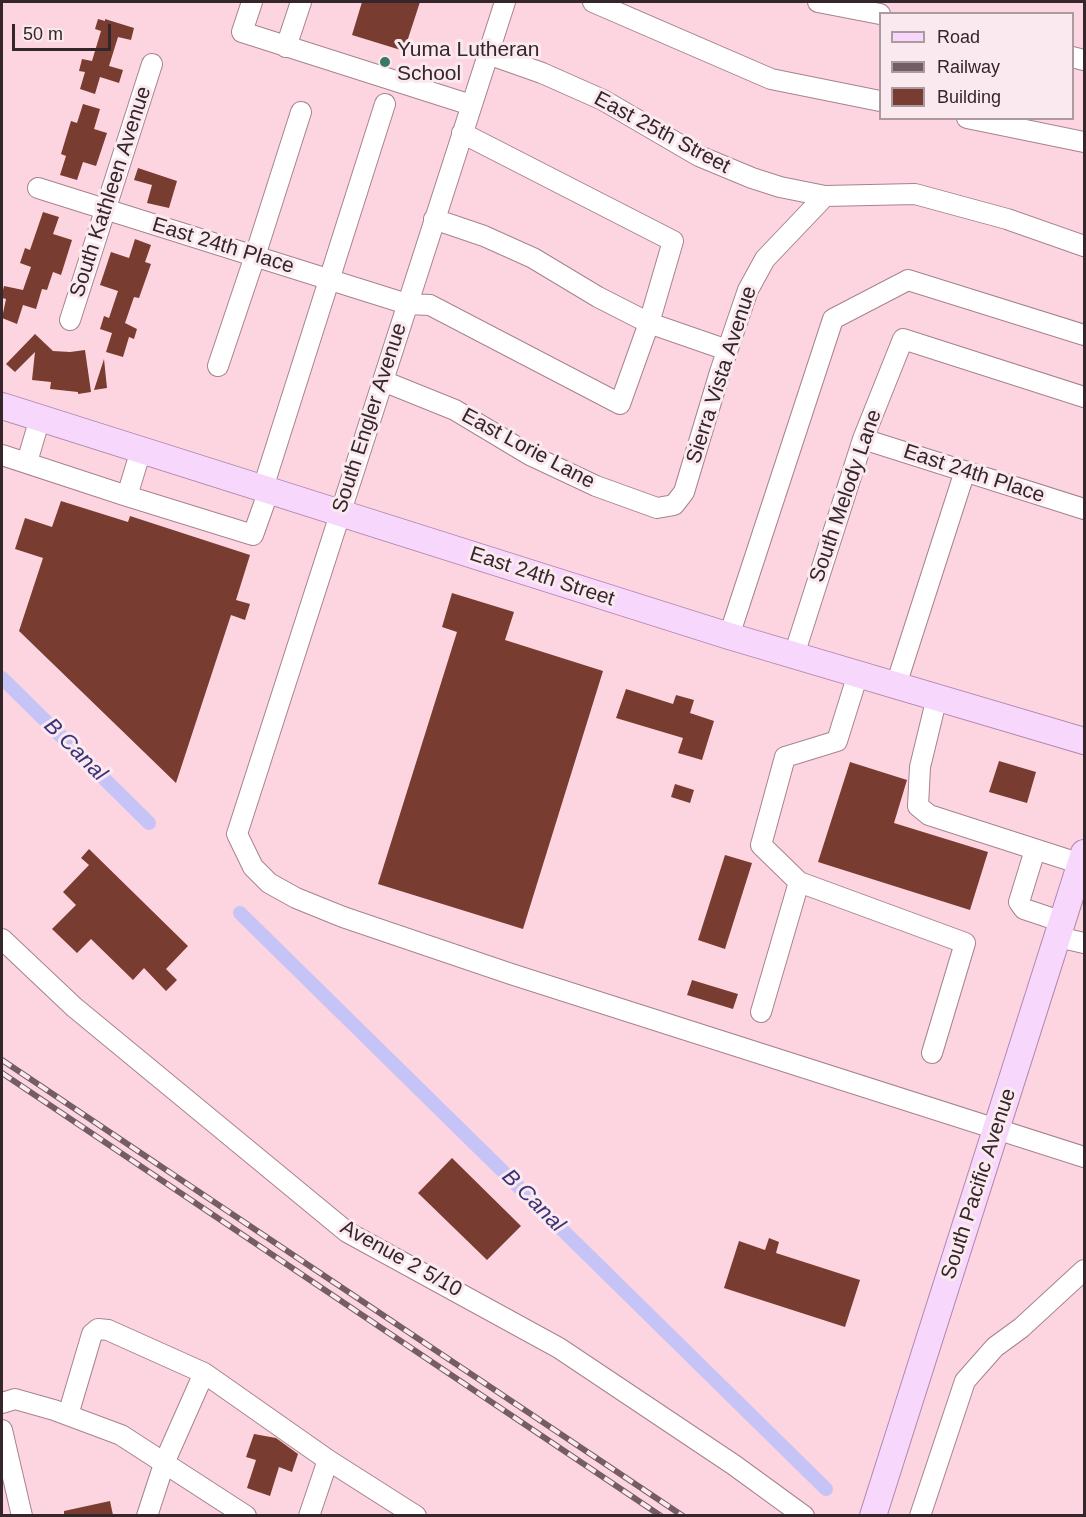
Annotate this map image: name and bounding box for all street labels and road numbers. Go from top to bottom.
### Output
street label: South Kathleen Avenue [65,83,157,301]
street label: East 25th Street [590,87,734,179]
street label: East 24th Place [149,212,297,280]
street label: Sierra Vista Avenue [681,283,763,467]
street label: South Engler Avenue [327,320,413,516]
street label: East Lorie Lane [457,403,599,495]
street label: South Melody Lane [805,406,887,586]
street label: East 24th Place [900,439,1048,509]
street label: East 24th Street [466,542,618,612]
street label: South Pacific Avenue [936,1085,1022,1283]
street label: Avenue 2 5/10 [336,1215,466,1303]

